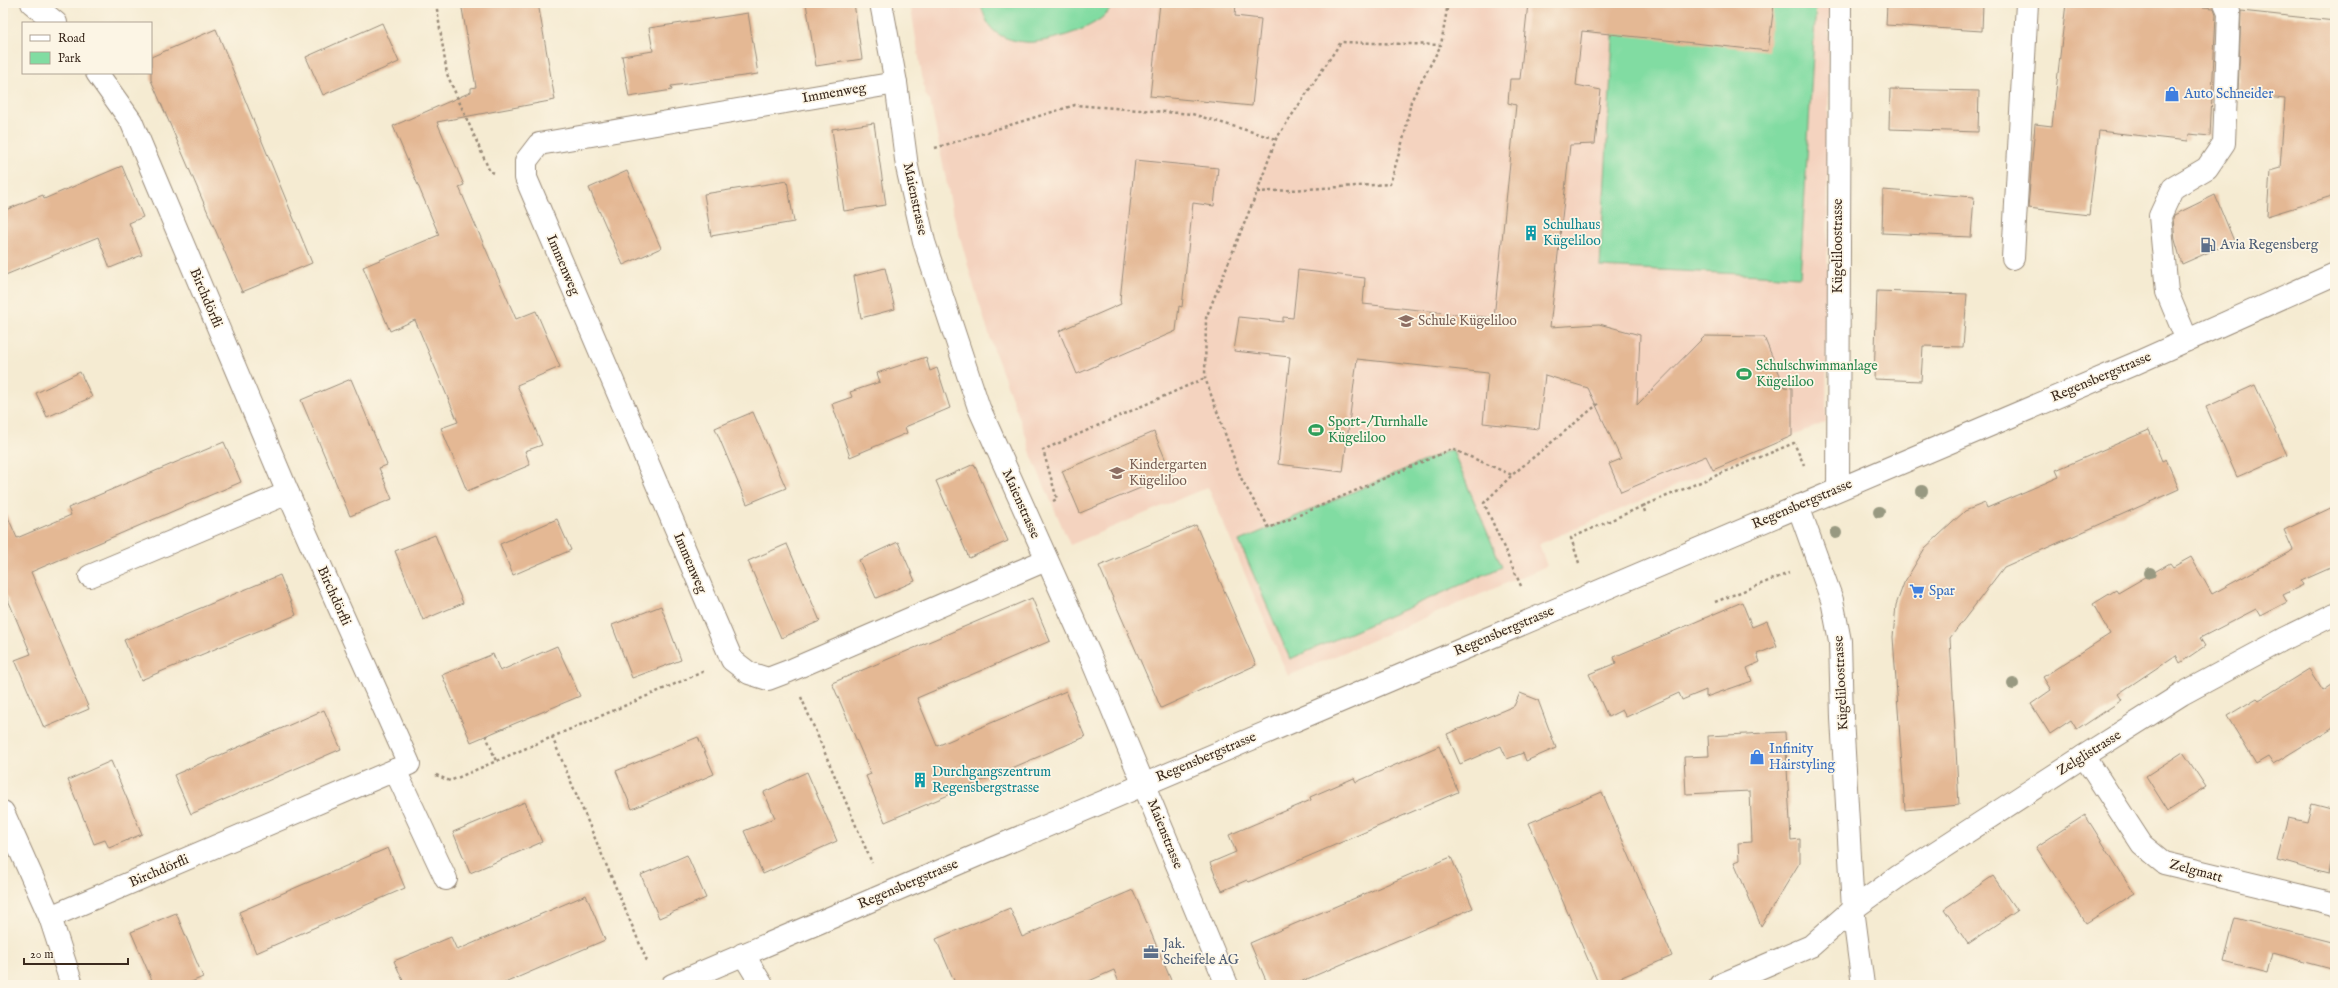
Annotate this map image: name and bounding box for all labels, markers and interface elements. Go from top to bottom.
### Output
legend [22,22,152,74]
text: Road [58,31,86,46]
text: Park [58,51,81,66]
street label: Immenweg [801,78,868,107]
shop icon: Auto Schneider [2163,85,2181,103]
place label: Auto Schneider [2183,85,2273,103]
street label: Maienstrasse [899,161,932,238]
street label: Kügeliloostrasse [1829,198,1847,293]
place label: Schulhaus Kügeliloo [1543,216,1601,250]
building icon: Schulhaus Kügeliloo [1522,224,1540,242]
street label: Immenweg [542,232,584,299]
fuel station icon: Avia Regensberg [2199,236,2217,254]
place label: Avia Regensberg [2219,236,2319,254]
street label: Birchdörfli [185,266,227,331]
school or university icon: Schule Kügeliloo [1397,312,1415,330]
place label: Schule Kügeliloo [1418,312,1517,330]
street label: Regensbergstrasse [2048,348,2154,406]
place label: Schulschwimmanlage Kügeliloo [1756,357,1878,391]
sports icon: Schulschwimmanlage Kügeliloo [1735,365,1753,383]
place label: Sport-/Turnhalle Kügeliloo [1328,413,1428,447]
sports icon: Sport-/Turnhalle Kügeliloo [1307,421,1325,439]
place label: Kindergarten Kügeliloo [1129,456,1207,490]
school or university icon: Kindergarten Kügeliloo [1108,464,1126,482]
street label: Maienstrasse [998,467,1044,542]
street label: Regensbergstrasse [1749,475,1855,533]
street label: Immenweg [669,530,711,597]
street label: Birchdörfli [313,564,355,629]
supermarket icon: Spar [1908,582,1926,600]
place label: Spar [1929,582,1955,600]
street label: Regensbergstrasse [1451,602,1557,660]
street label: Kügeliloostrasse [1829,635,1852,731]
street label: Zelglistrasse [2054,726,2125,780]
street label: Regensbergstrasse [1153,728,1259,786]
place label: Infinity Hairstyling [1769,740,1835,774]
shop icon: Infinity Hairstyling [1748,748,1766,766]
place label: Durchgangszentrum Regensbergstrasse [932,763,1051,797]
building icon: Durchgangszentrum Regensbergstrasse [911,771,929,789]
street label: Maienstrasse [1143,796,1187,872]
street label: Birchdörfli [127,850,192,892]
street label: Regensbergstrasse [855,855,961,913]
street label: Zelgmatt [2168,855,2225,887]
place label: Jak. Scheifele AG [1161,935,1240,969]
scale bar [24,940,128,966]
office icon: Jak. Scheifele AG [1142,943,1160,961]
text: 20 m [30,947,53,962]

